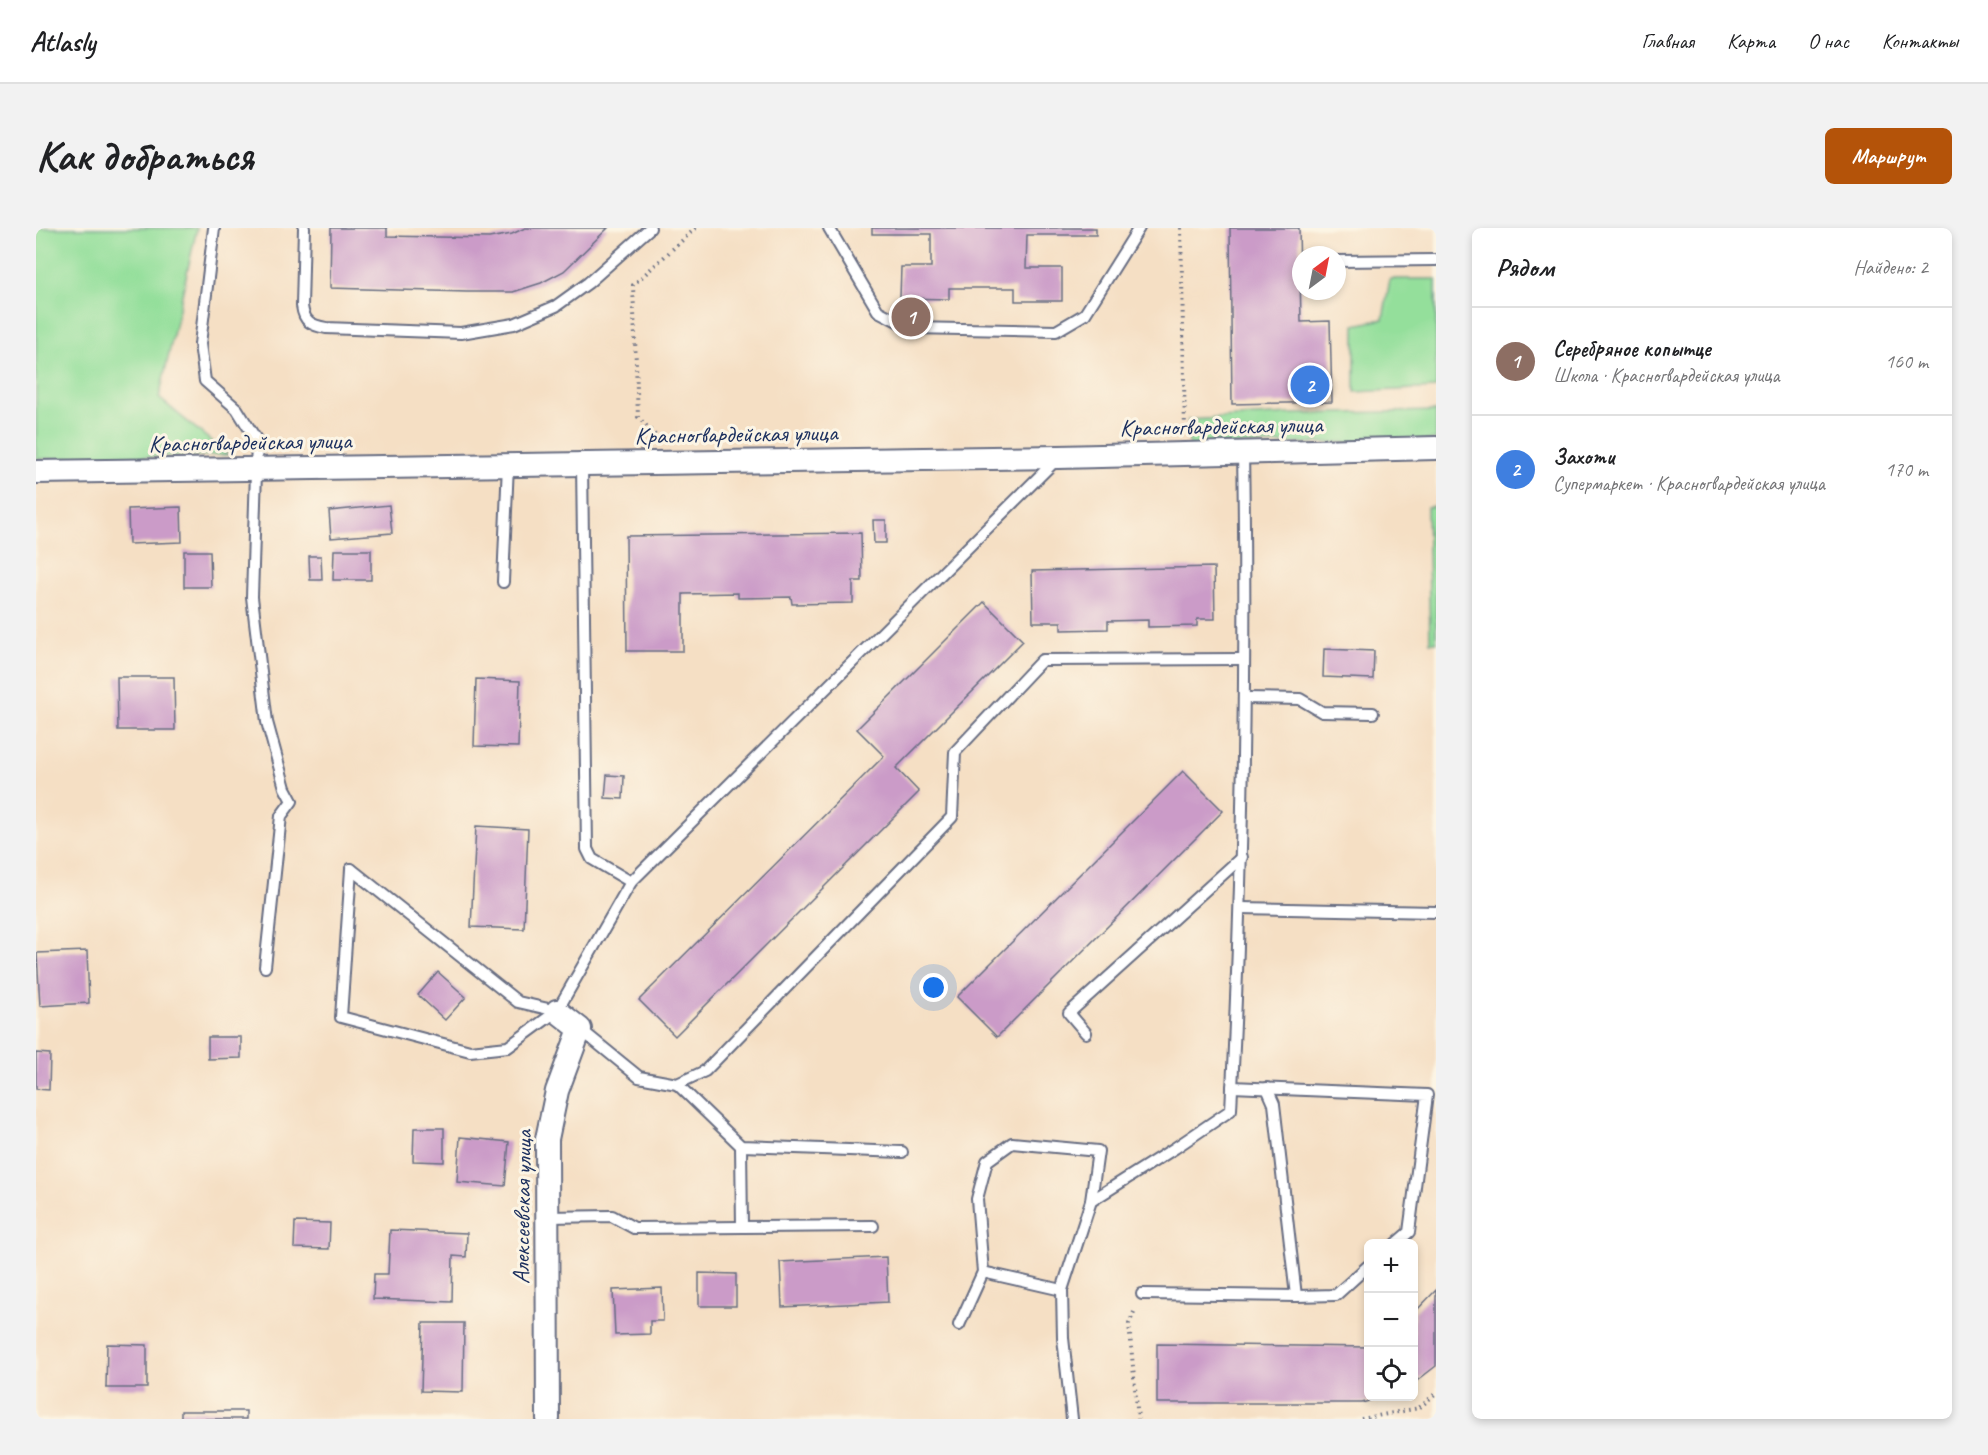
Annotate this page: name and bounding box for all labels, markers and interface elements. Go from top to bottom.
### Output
text: Atlasly [30,24,95,59]
text: Главная [1641,28,1694,54]
text: Карта [1727,28,1775,54]
text: О нас [1808,28,1849,54]
text: Контакты [1882,28,1958,54]
button: Маршрут [1825,128,1952,184]
text: Как добраться [36,130,253,183]
north arrow [1292,246,1346,300]
text: Рядом [1496,251,1554,284]
text: Найдено: 2 [1853,255,1928,280]
pin: 1 [892,294,930,340]
text: Серебряное копытце [1553,335,1710,363]
text: 1 [1511,349,1520,374]
text: 160 m [1885,349,1928,374]
pin: 2 [1290,362,1330,408]
text: Школа · Красногвардейская улица [1553,363,1780,388]
street label: Красногвардейская улица [1119,409,1324,443]
street label: Красногвардейская улица [634,417,839,451]
street label: Красногвардейская улица [148,425,353,459]
text: Захоти [1553,443,1614,471]
text: 2 [1511,457,1520,482]
text: 170 m [1885,457,1928,482]
text: Супермаркет · Красногвардейская улица [1553,471,1825,496]
your location [919,973,948,1002]
street label: Алексеевская улица [506,1128,538,1284]
map controls [1364,1239,1418,1401]
button: + [1364,1239,1418,1293]
button: − [1364,1293,1418,1347]
button: locate [1364,1347,1418,1401]

